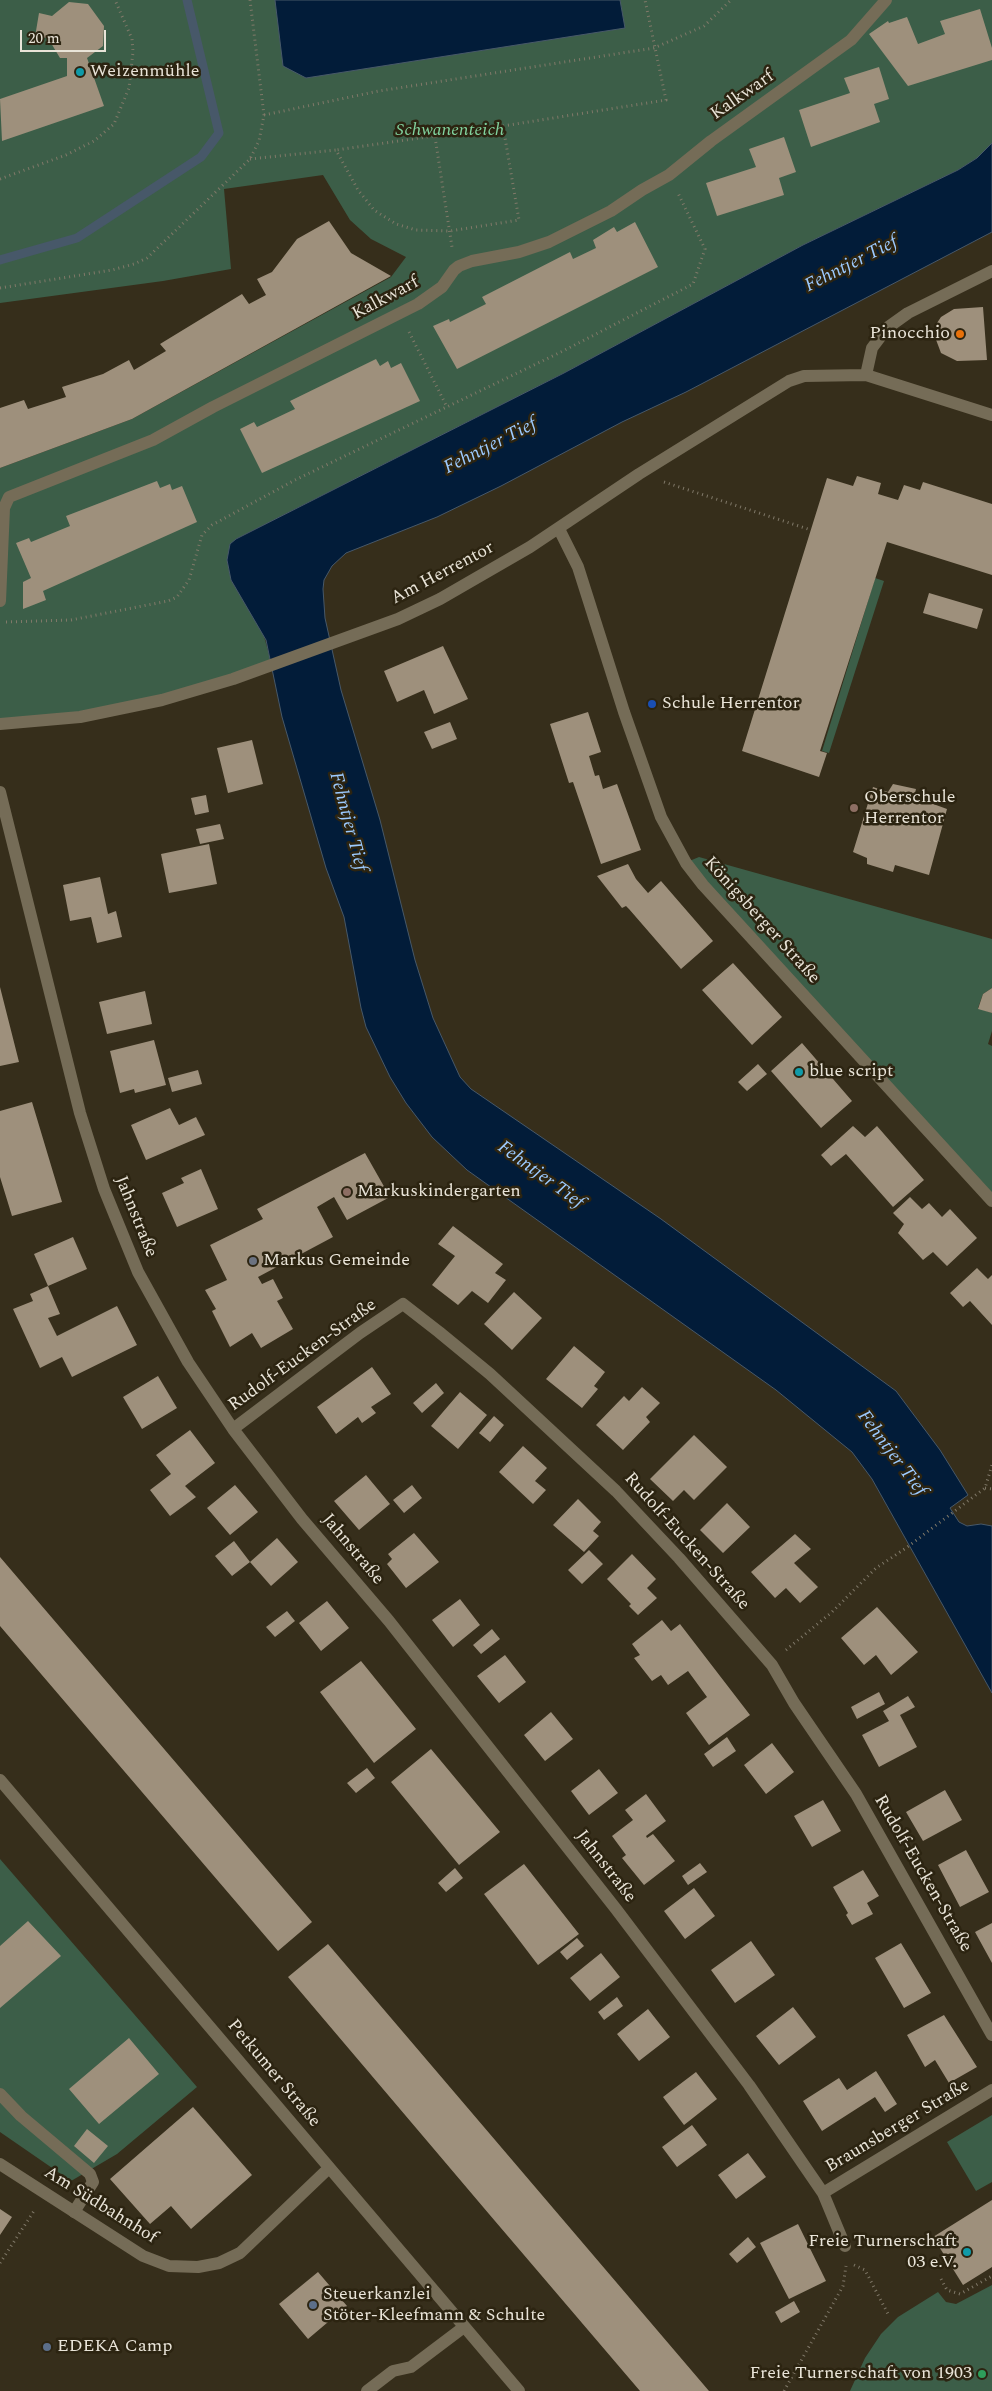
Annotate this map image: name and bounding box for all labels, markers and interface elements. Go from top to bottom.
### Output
scale bar [22,20,109,52]
text: 20 m [28,27,60,50]
place label: Weizenmühle [90,61,199,83]
marker: Weizenmühle [74,66,86,78]
street label: Kalkwarf [707,66,779,126]
park label: Schwanenteich [396,120,504,142]
water label: Fehntjer Tief [801,232,903,298]
street label: Kalkwarf [349,272,423,326]
place label: Pinocchio [870,323,950,345]
marker: Pinocchio [954,328,966,340]
water label: Fehntjer Tief [440,414,542,480]
street label: Am Herrentor [388,538,498,610]
place label: Schule Herrentor [662,693,800,715]
marker: Schule Herrentor [646,698,658,710]
water label: Fehntjer Tief [323,770,371,874]
place label: Oberschule Herrentor [864,787,956,830]
marker: Oberschule Herrentor [848,802,860,814]
street label: Königsberger Straße [698,853,824,989]
place label: blue script [809,1061,893,1083]
marker: blue script [793,1066,805,1078]
water label: Fehntjer Tief [492,1137,588,1215]
street label: Jahnstraße [109,1173,161,1261]
place label: Markuskindergarten [357,1181,521,1203]
marker: Markuskindergarten [341,1186,353,1198]
place label: Markus Gemeinde [263,1250,410,1272]
marker: Markus Gemeinde [247,1255,259,1267]
street label: Rudolf-Eucken-Straße [225,1295,381,1417]
water label: Fehntjer Tief [851,1407,931,1501]
street label: Rudolf-Eucken-Straße [619,1469,753,1615]
street label: Jahnstraße [316,1510,388,1590]
street label: Rudolf-Eucken-Straße [868,1792,976,1956]
street label: Jahnstraße [570,1826,640,1908]
street label: Petkumer Straße [222,2016,324,2132]
street label: Braunsberger Straße [822,2075,974,2179]
street label: Am Südbahnhof [39,2163,161,2249]
place label: Freie Turnerschaft 03 e.V. [808,2231,957,2274]
marker: Freie Turnerschaft 03 e.V. [961,2246,973,2258]
place label: Steuerkanzlei Stöter-Kleefmann & Schulte [323,2284,545,2326]
marker: Steuerkanzlei Stöter-Kleefmann & Schulte [307,2299,319,2311]
place label: EDEKA Camp [57,2336,172,2358]
marker: EDEKA Camp [41,2341,53,2353]
place label: Freie Turnerschaft von 1903 [749,2363,972,2385]
marker: Freie Turnerschaft von 1903 [976,2368,988,2380]

